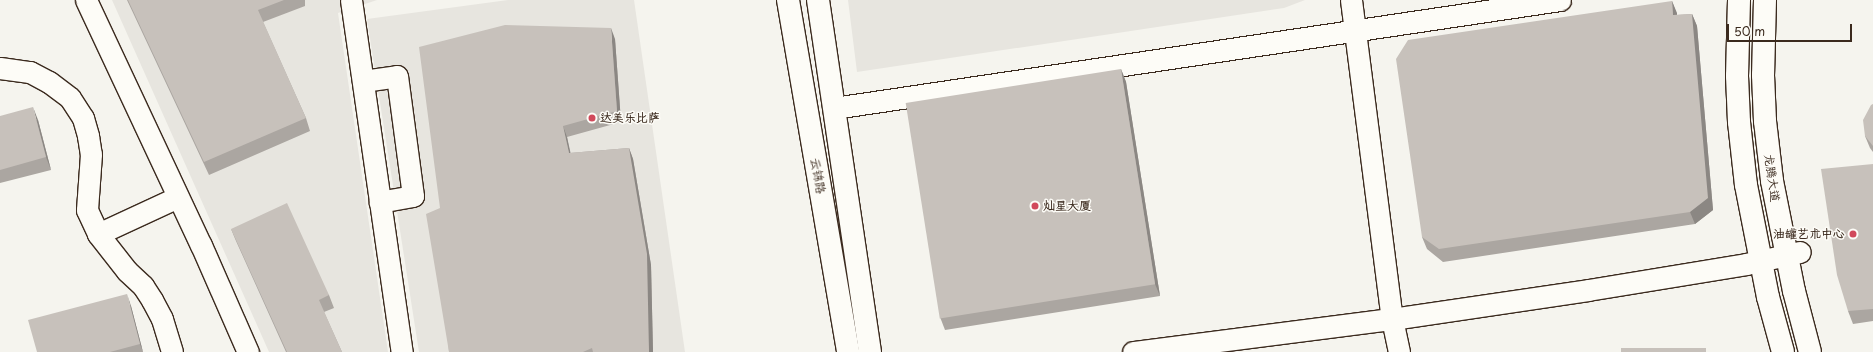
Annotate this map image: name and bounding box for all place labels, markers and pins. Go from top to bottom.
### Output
place label: 达美乐比萨 [600,111,660,125]
marker: 达美乐比萨 [587,113,597,123]
place label: 灿星大厦 [1043,199,1091,213]
marker: 灿星大厦 [1030,201,1040,211]
place label: 油罐艺术中心 [1773,227,1845,241]
marker: 油罐艺术中心 [1848,229,1858,239]

